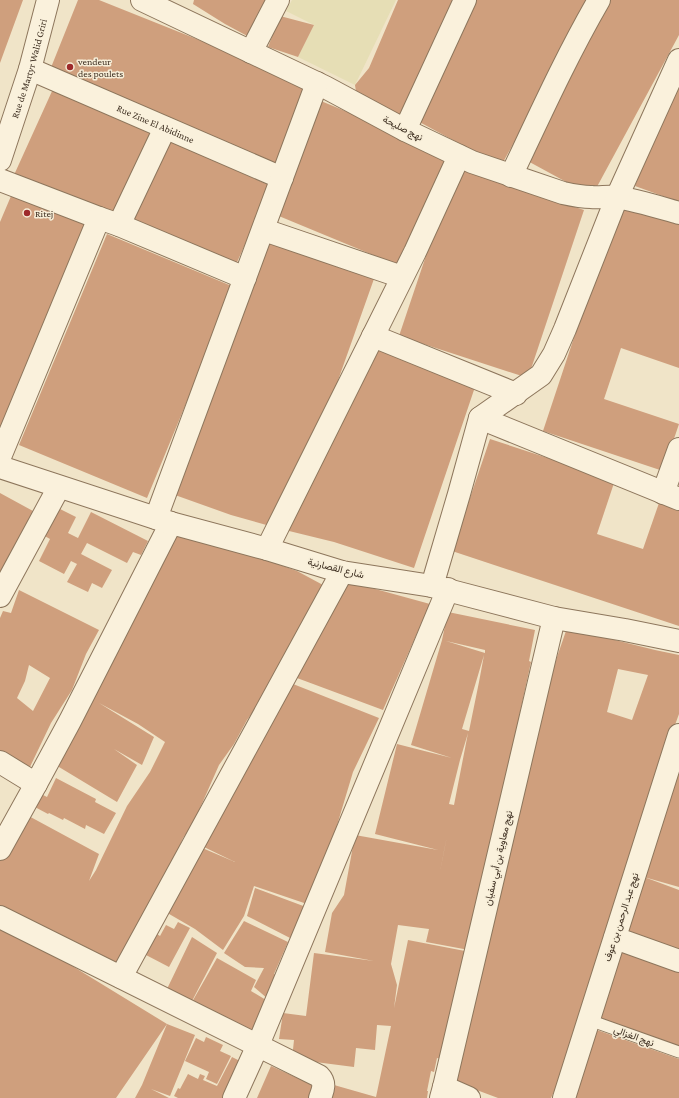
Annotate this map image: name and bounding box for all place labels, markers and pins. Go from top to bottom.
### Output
place label: vendeur des poulets [77,56,123,79]
marker: vendeur des poulets [65,62,75,72]
marker: Ritej [22,208,32,218]
place label: Ritej [35,208,53,220]

